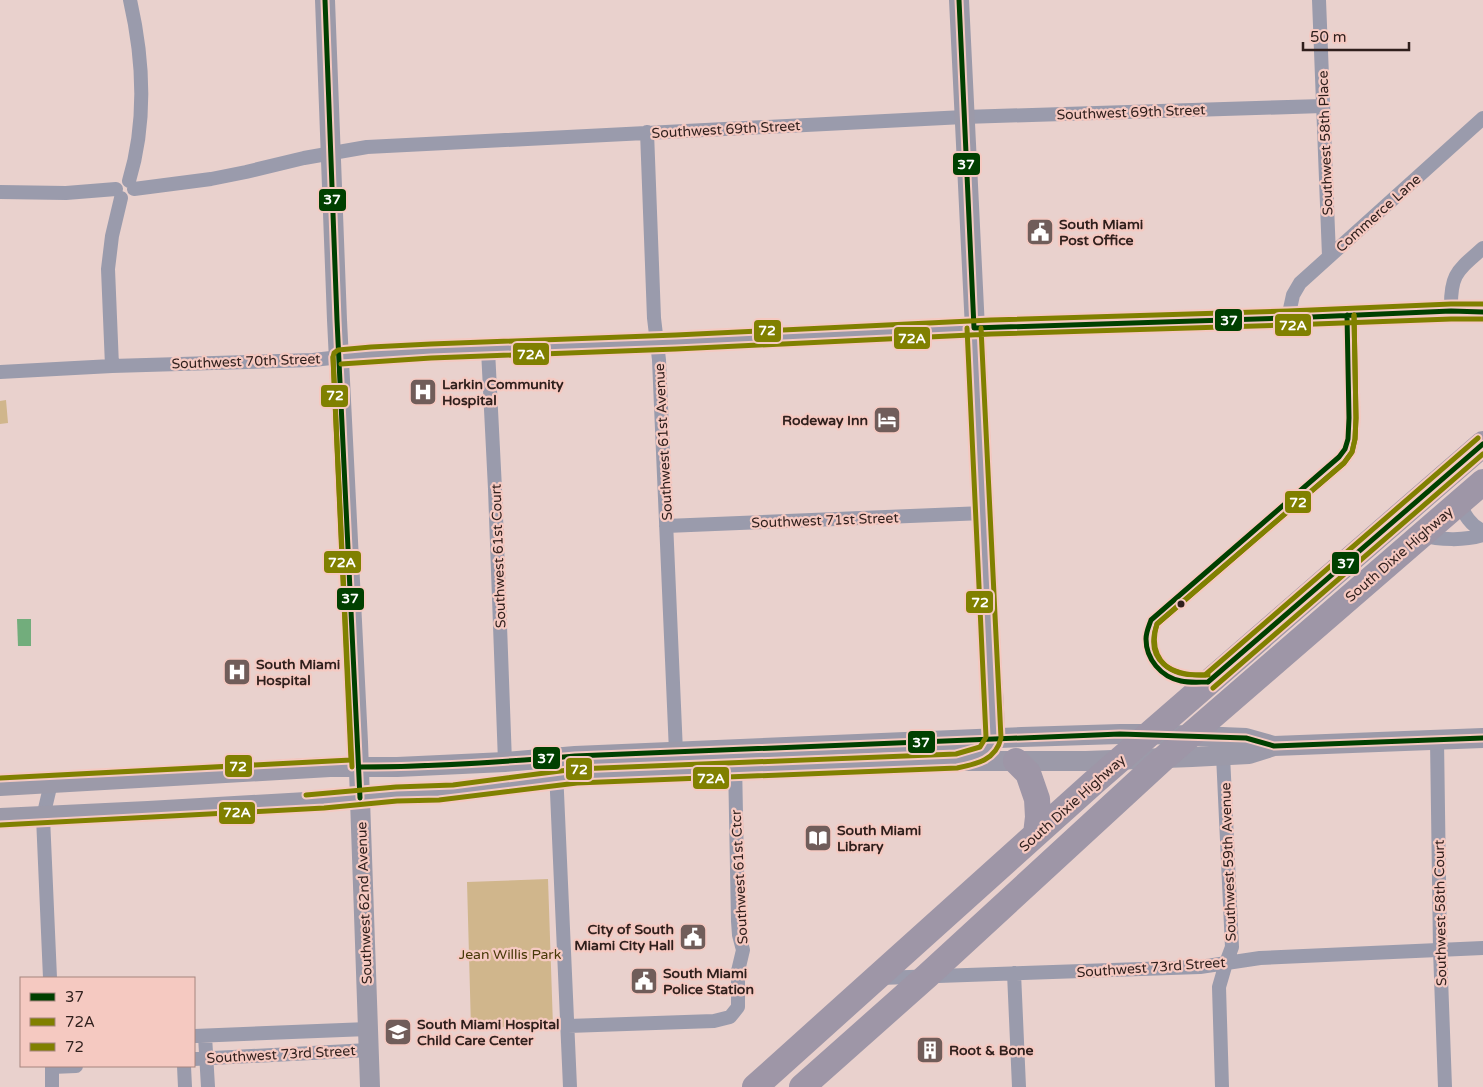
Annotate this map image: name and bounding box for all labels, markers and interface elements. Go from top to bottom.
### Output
scale bar [1303,20,1409,52]
text: 50 m [1310,28,1347,46]
street label: Southwest 58th Place [1314,70,1337,216]
street label: Southwest 69th Street [1056,101,1206,124]
street label: Southwest 69th Street [651,117,802,142]
line badge: 37 [952,152,981,176]
text: 37 [957,156,975,173]
street label: Commerce Lane [1332,171,1424,256]
line badge: 37 [318,188,347,212]
text: 37 [323,191,341,208]
place label: South Miami Post Office [1059,216,1143,249]
public building icon: South Miami Post Office [1025,217,1055,247]
line badge: 37 [1214,308,1243,332]
text: 37 [1220,312,1238,329]
line badge: 72A [1274,313,1312,337]
text: 72A [1279,317,1308,334]
line badge: 72 [753,319,782,343]
text: 72 [758,322,776,339]
line badge: 72A [893,326,931,350]
text: 72A [898,330,927,347]
line badge: 72A [512,342,550,366]
text: 72A [517,346,546,363]
street label: Southwest 70th Street [171,350,321,373]
street label: Southwest 61st Avenue [651,363,676,521]
place label: Larkin Community Hospital [442,376,564,409]
hospital icon: Larkin Community Hospital [408,377,438,407]
line badge: 72 [320,384,349,408]
text: 72 [326,387,344,404]
hotel icon: Rodeway Inn [872,405,902,435]
place label: Rodeway Inn [782,412,868,429]
street label: Southwest 61st Court [487,483,510,628]
line badge: 72 [1284,490,1312,514]
text: 72 [1289,494,1307,511]
street label: South Dixie Highway [1342,503,1457,606]
street label: Southwest 71st Street [751,509,900,532]
line badge: 72A [323,550,362,574]
line badge: 37 [1331,551,1360,575]
text: 72A [328,554,357,571]
text: 37 [1337,555,1355,572]
line badge: 37 [336,587,365,611]
text: 37 [341,590,359,607]
line badge: 72 [965,590,994,614]
text: 72 [971,594,989,611]
unlabelled marker [1176,599,1186,609]
place label: South Miami Hospital [256,656,340,689]
hospital icon: South Miami Hospital [222,657,252,687]
line badge: 37 [907,730,936,754]
text: 37 [912,734,930,751]
line badge: 37 [532,746,561,770]
text: 37 [537,750,555,767]
street label: South Dixie Highway [1016,751,1129,856]
line badge: 72 [224,754,253,778]
line badge: 72 [565,757,593,781]
text: 72 [229,758,247,775]
text: 72 [570,761,588,778]
line badge: 72A [692,766,730,790]
text: 72A [697,770,726,787]
street label: Southwest 59th Avenue [1217,782,1240,942]
line badge: 72A [218,801,256,825]
text: 72A [223,804,252,821]
street label: Southwest 61st Ctcr [727,809,752,945]
street label: Southwest 62nd Avenue [353,821,376,985]
place label: South Miami Library [837,822,921,855]
library icon: South Miami Library [803,823,833,853]
street label: Southwest 58th Court [1431,839,1450,986]
place label: City of South Miami City Hall [574,921,674,954]
public building icon: City of South Miami City Hall [678,922,708,952]
park label: Jean Willis Park [459,946,562,963]
street label: Southwest 73rd Street [1076,954,1227,981]
place label: South Miami Police Station [663,965,754,998]
public building icon: South Miami Police Station [629,966,659,996]
legend [20,977,195,1067]
text: 37 [65,988,84,1006]
text: 72A [65,1013,95,1031]
place label: South Miami Hospital Child Care Center [417,1016,560,1049]
school or university icon: South Miami Hospital Child Care Center [383,1017,413,1047]
building icon: Root & Bone [915,1035,945,1065]
text: 72 [65,1038,84,1056]
street label: Southwest 73rd Street [206,1042,357,1067]
place label: Root & Bone [949,1042,1033,1059]

